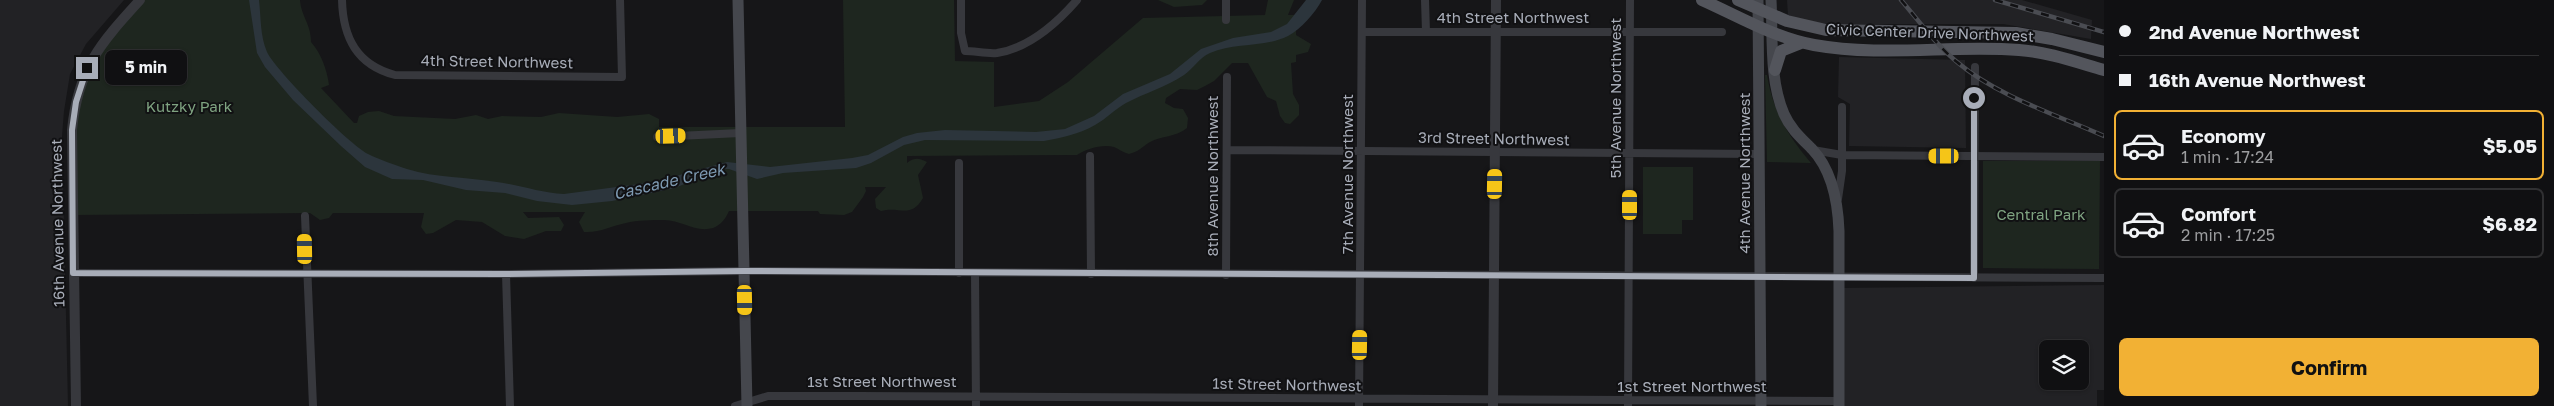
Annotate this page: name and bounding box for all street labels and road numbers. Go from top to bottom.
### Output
street label: 4th Street Northwest [1437,8,1589,26]
street label: 5th Avenue Northwest [1606,18,1624,178]
street label: Civic Center Drive Northwest [1826,19,2034,45]
street label: 4th Street Northwest [421,51,573,71]
street label: 4th Avenue Northwest [1735,92,1753,254]
street label: 7th Avenue Northwest [1338,94,1356,254]
street label: 8th Avenue Northwest [1203,95,1221,257]
street label: 3rd Street Northwest [1418,128,1570,148]
street label: 16th Avenue Northwest [47,139,67,307]
street label: 1st Street Northwest [807,372,957,390]
street label: 1st Street Northwest [1212,374,1362,394]
street label: 1st Street Northwest [1617,377,1767,395]

